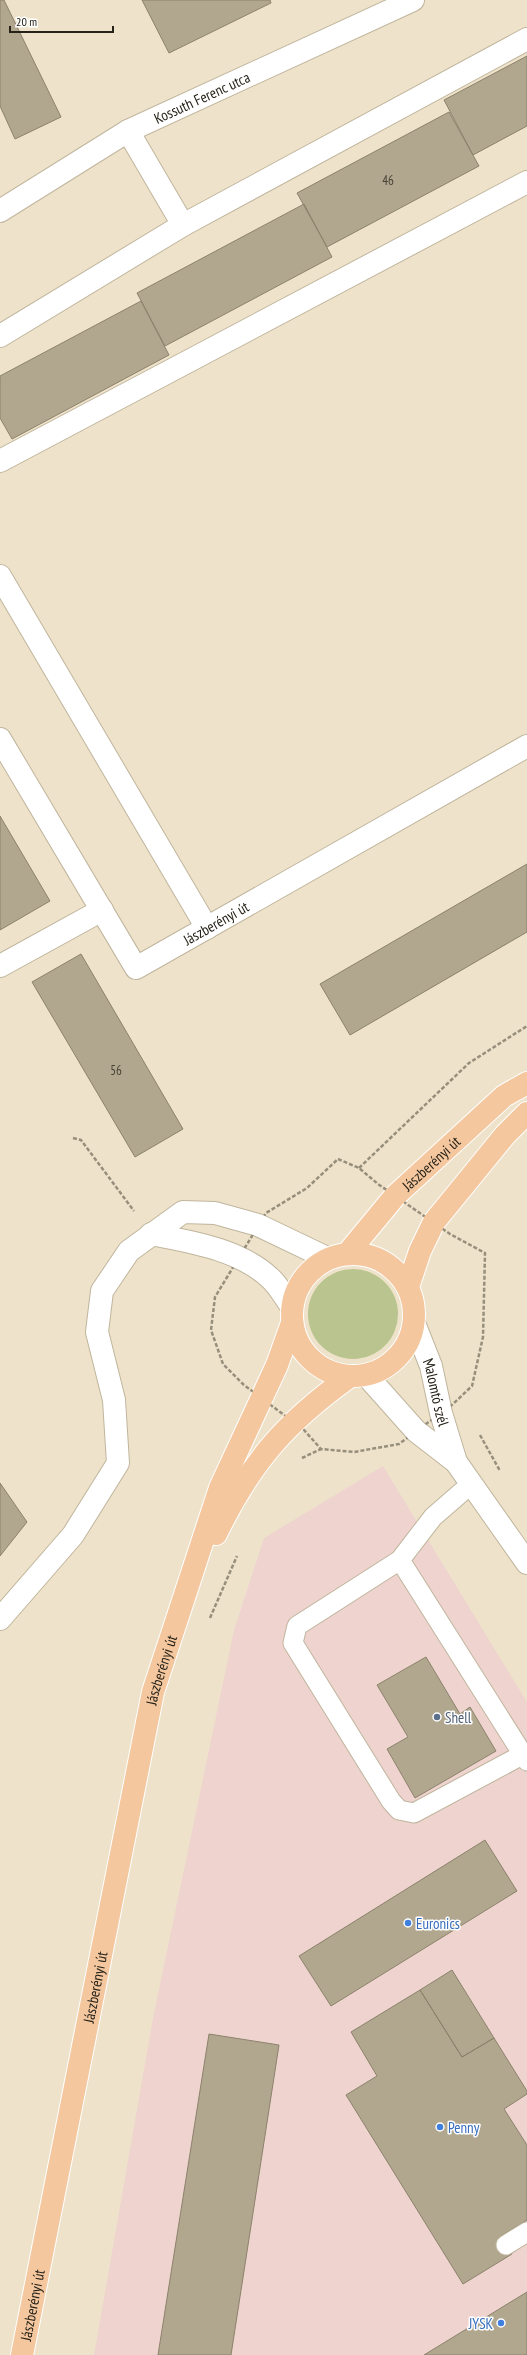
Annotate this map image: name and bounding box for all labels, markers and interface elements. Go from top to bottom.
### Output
scale bar [10,8,113,34]
text: 20 m [16,14,37,29]
street label: Kossuth Ferenc utca [151,67,253,127]
house number: 46 [382,172,394,189]
street label: Jászberényi út [179,897,252,949]
house number: 56 [110,1062,122,1079]
street label: Jászberényi út [397,1132,464,1195]
street label: Malomtó szél [419,1355,454,1429]
street label: Jászberényi út [141,1633,181,1708]
place label: Shell [445,1708,472,1727]
marker: Shell [432,1712,442,1722]
place label: Euronics [416,1914,460,1933]
marker: Euronics [403,1918,413,1928]
street label: Jászberényi út [78,1950,111,2026]
place label: Penny [448,2118,480,2137]
marker: Penny [435,2122,445,2132]
street label: Jászberényi út [15,2268,48,2343]
place label: JYSK [468,2314,494,2333]
marker: JYSK [496,2318,506,2328]

